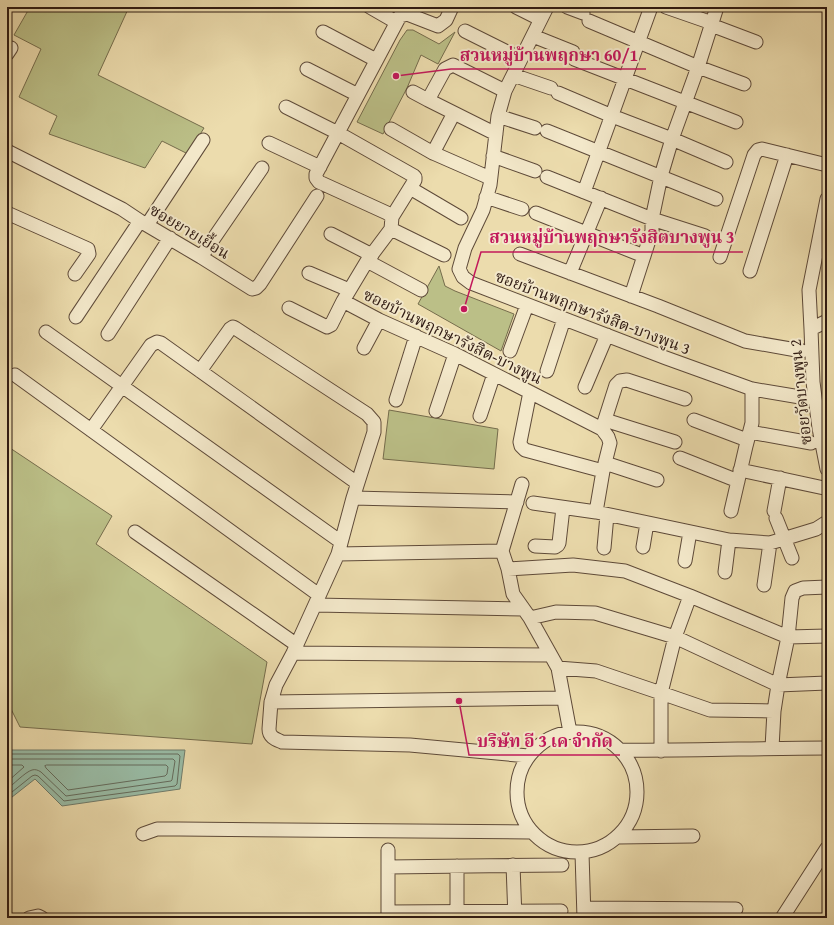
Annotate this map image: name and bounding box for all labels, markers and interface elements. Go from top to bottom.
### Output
callout: สวนหมู่บ้านพฤกษา 60/1 [451,40,646,69]
text: สวนหมู่บ้านพฤกษา 60/1 [460,42,638,67]
street label: ซอยยายเยื้อน [145,197,235,265]
callout: สวนหมู่บ้านพฤกษารังสิตบางพูน 3 [481,223,743,252]
text: สวนหมู่บ้านพฤกษารังสิตบางพูน 3 [489,224,735,249]
street label: ซอยบ้านพฤกษารังสิต-บางพูน 3 [492,264,694,360]
street label: ซอยบ้านพฤกษารังสิต-บางพูน [359,282,547,390]
street label: ซอยวัดบางพูน 2 [783,338,817,446]
callout: บริษัท อี 3 เค จำกัด [469,726,620,755]
text: บริษัท อี 3 เค จำกัด [477,728,613,753]

